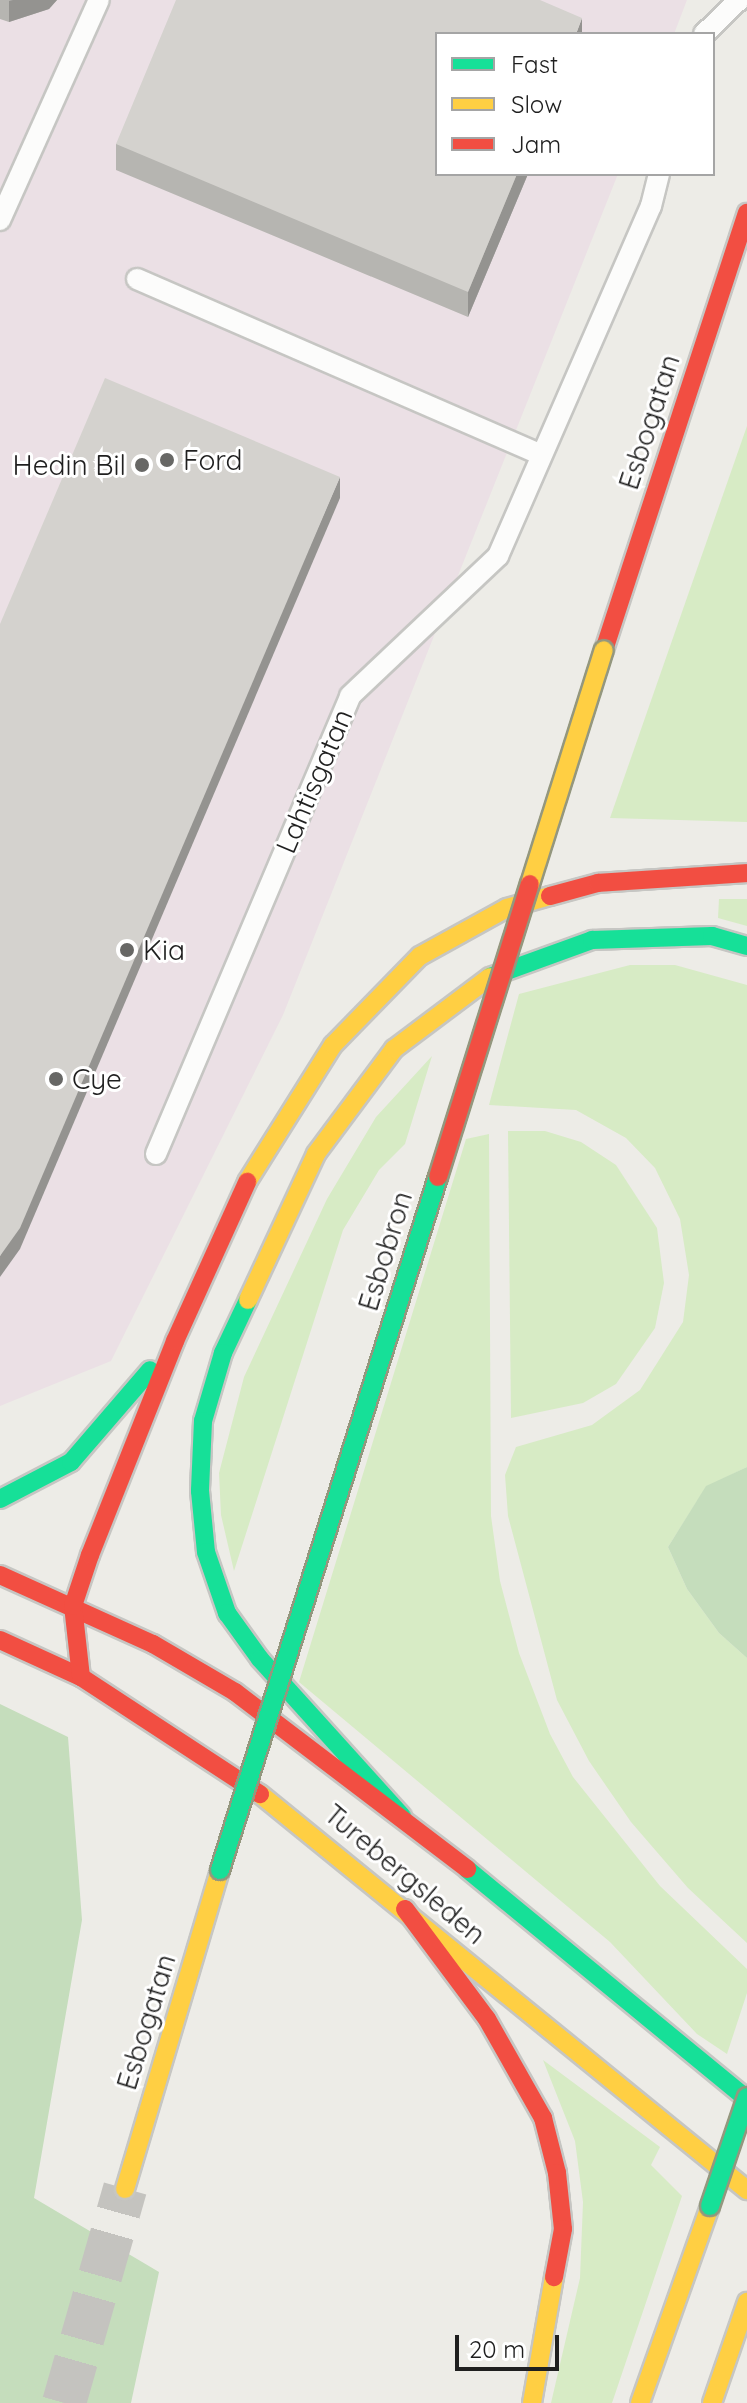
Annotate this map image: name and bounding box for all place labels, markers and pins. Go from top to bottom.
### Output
place label: Ford [183,443,242,477]
place label: Hedin Bil [13,448,126,482]
marker: Ford [158,451,176,469]
marker: Hedin Bil [133,456,151,474]
place label: Kia [143,933,185,967]
marker: Kia [118,941,136,959]
place label: Cye [72,1062,122,1096]
marker: Cye [47,1070,65,1088]

